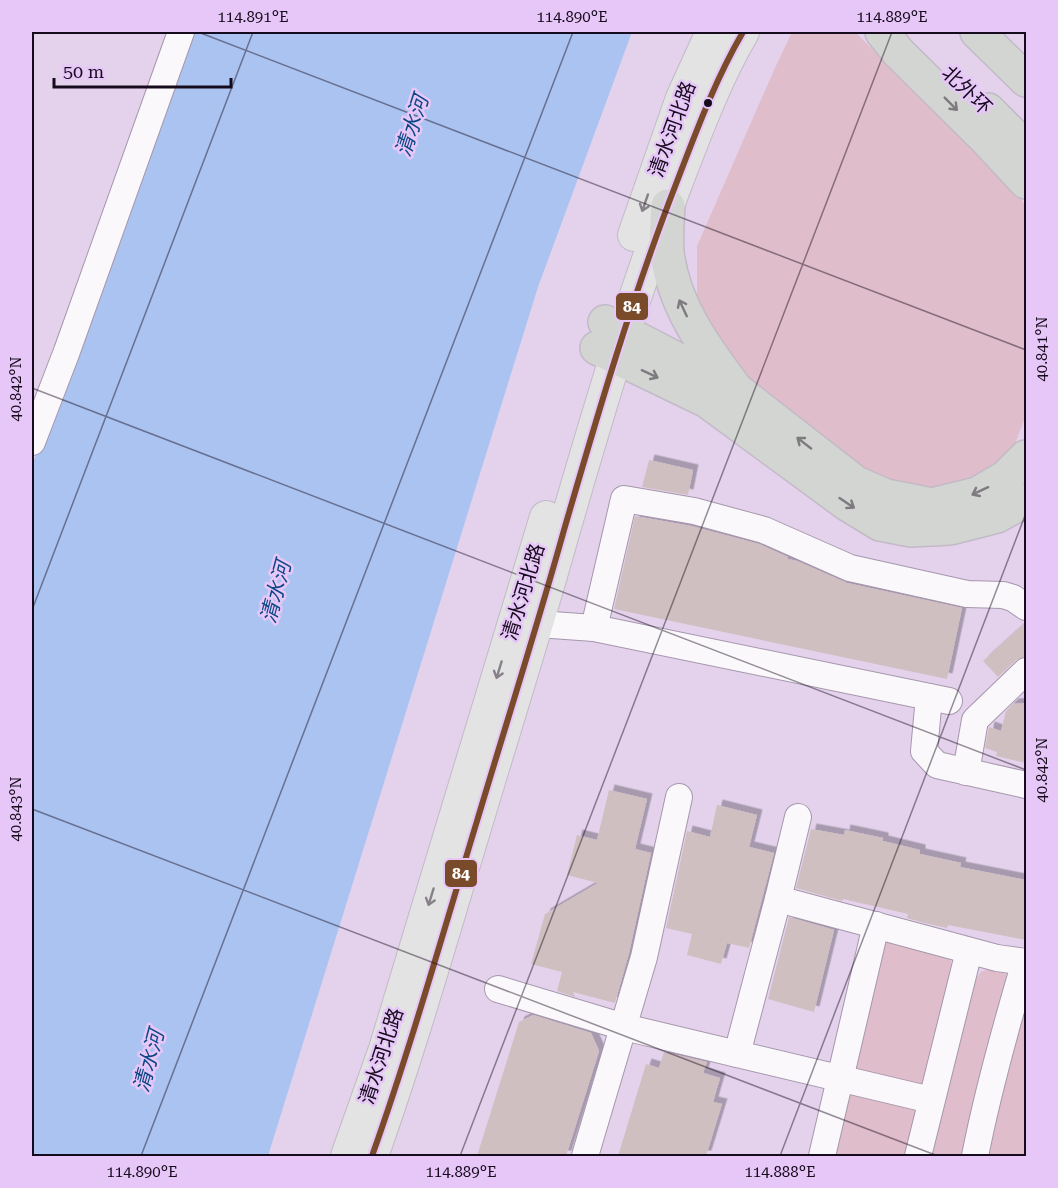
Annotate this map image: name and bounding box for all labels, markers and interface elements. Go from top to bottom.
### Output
text: 114.891°E [217,8,289,26]
text: 114.890°E [536,8,608,26]
text: 114.889°E [856,8,928,26]
scale bar [54,51,231,89]
text: 50 m [63,61,104,82]
street label: 北外环 [937,61,997,119]
street label: 清水河北路 [644,78,700,180]
water label: 清水河 [391,89,434,160]
unlabelled marker [702,97,714,109]
one-way arrow [944,97,959,112]
one-way arrow [639,193,650,212]
line badge: 84 [615,292,649,321]
text: 84 [623,297,641,316]
one-way arrow [676,299,688,317]
text: 40.841°N [1033,316,1051,382]
text: 40.842°N [7,356,25,422]
one-way arrow [640,368,658,380]
one-way arrow [797,437,813,450]
one-way arrow [972,486,990,498]
one-way arrow [838,497,855,509]
street label: 清水河北路 [497,541,549,643]
water label: 清水河 [256,555,297,626]
one-way arrow [493,660,504,679]
text: 40.842°N [1033,737,1051,803]
text: 40.843°N [7,776,25,842]
line badge: 84 [444,859,478,888]
text: 84 [452,864,470,883]
one-way arrow [425,887,436,906]
street label: 清水河北路 [354,1005,408,1107]
water label: 清水河 [129,1024,170,1095]
text: 114.890°E [106,1163,178,1181]
text: 114.889°E [425,1163,497,1181]
text: 114.888°E [744,1163,816,1181]

